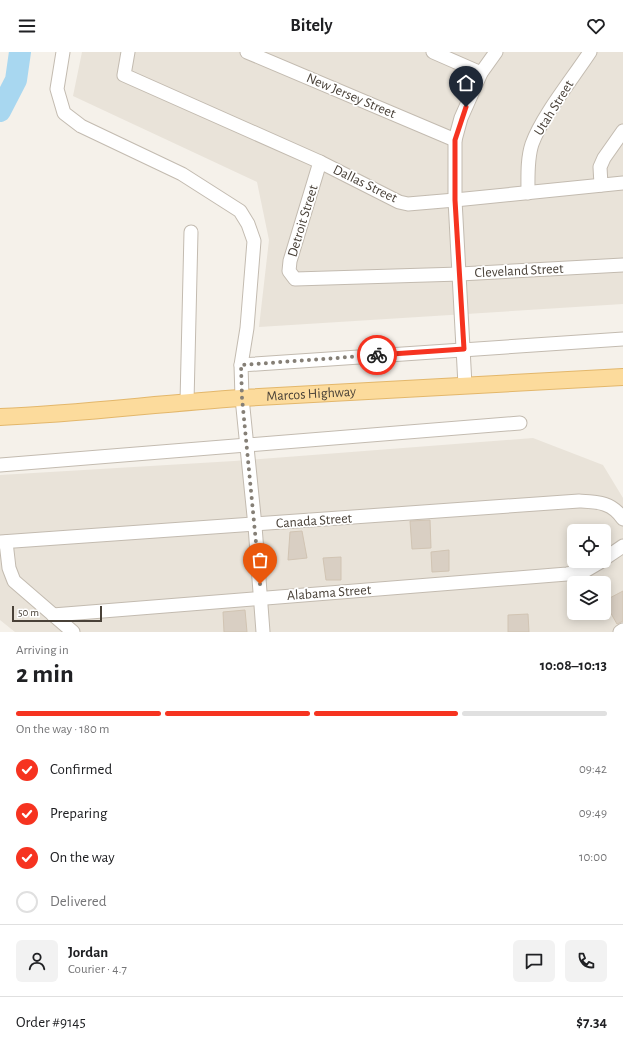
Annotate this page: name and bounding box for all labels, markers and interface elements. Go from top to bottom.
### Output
icon: menu [16,15,38,37]
icon: heart [585,15,607,37]
text: Bitely [290,17,333,35]
pin [449,66,483,107]
street label: New Jersey Street [304,71,398,121]
icon: home [455,72,477,94]
street label: Utah Street [532,77,577,138]
street label: Dallas Street [331,163,400,206]
street label: Detroit Street [285,183,321,259]
street label: Cleveland Street [474,262,564,280]
courier [357,335,397,375]
icon: bike [366,344,388,366]
street label: Marcos Highway [266,385,356,404]
street label: Canada Street [275,511,353,531]
map controls [567,524,611,620]
button: locate [567,524,611,568]
pin [243,543,277,584]
icon: bag [249,549,271,571]
button: layers [567,576,611,620]
street label: Alabama Street [286,583,372,603]
scale bar [12,604,102,623]
text: 50 m [18,607,39,618]
text: Arriving in [16,644,69,657]
text: 10:08–10:13 [540,658,607,673]
text: 2 min [16,661,74,687]
text: On the way · 180 m [16,723,109,736]
icon: check [16,759,38,781]
text: Confirmed [50,762,112,777]
text: 09:42 [579,763,607,776]
icon: check [16,803,38,825]
text: Preparing [50,806,107,821]
text: 09:49 [579,807,607,820]
icon: check [16,847,38,869]
text: On the way [50,850,115,865]
text: 10:00 [579,851,607,864]
text: Delivered [50,894,107,909]
button: person [16,940,58,982]
button: chat [513,940,555,982]
button: phone [565,940,607,982]
text: Jordan [68,945,108,960]
text: Courier · 4.7 [68,963,127,976]
text: Order #9145 [16,1015,86,1030]
text: $7.34 [576,1015,607,1030]

